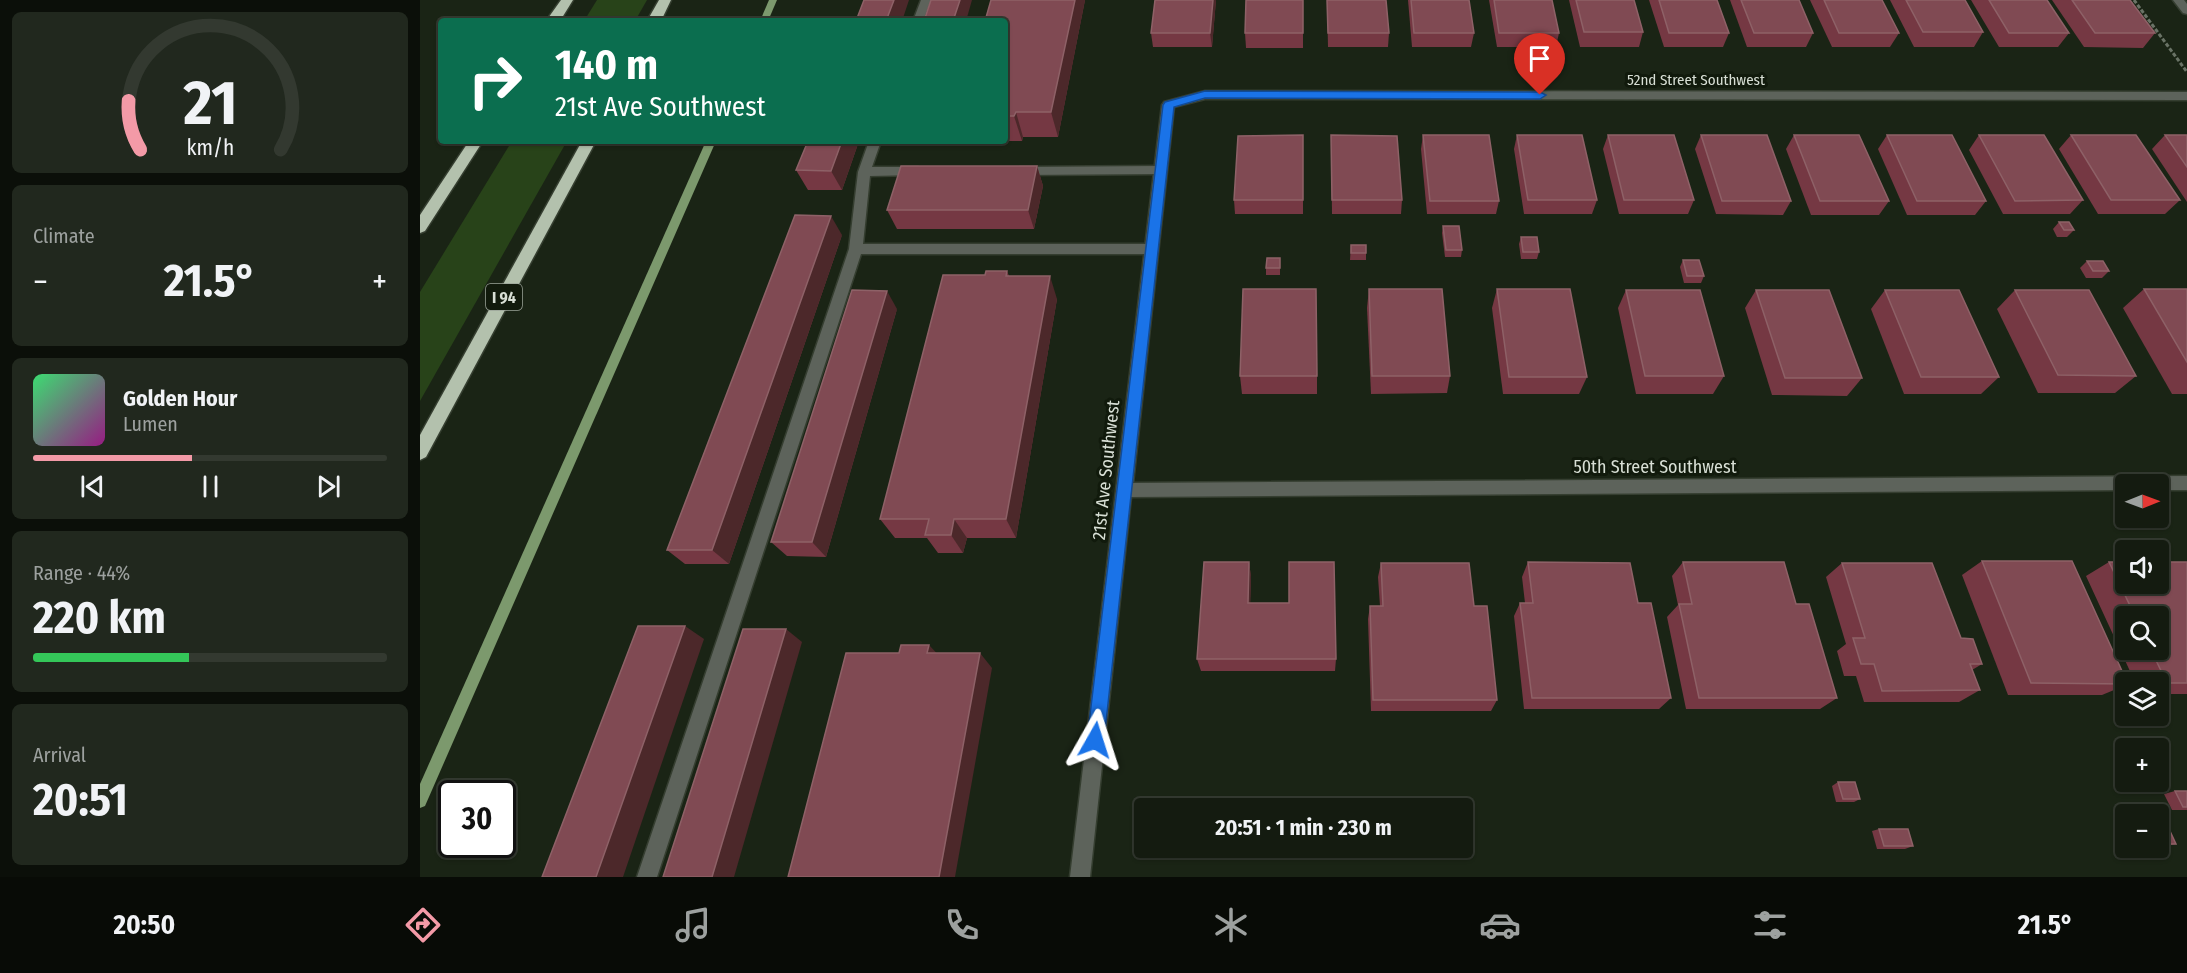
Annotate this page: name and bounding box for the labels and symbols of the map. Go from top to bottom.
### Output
pin [1514,33,1565,95]
street label: 52nd Street Southwest [1627,71,1765,89]
road number: I 94 [486,284,522,310]
street label: 21st Ave Southwest [1088,399,1124,541]
street label: 50th Street Southwest [1573,456,1737,478]
north arrow [2115,474,2169,528]
position arrow [1063,708,1127,772]
speed limit sign: 30 [438,780,516,858]

